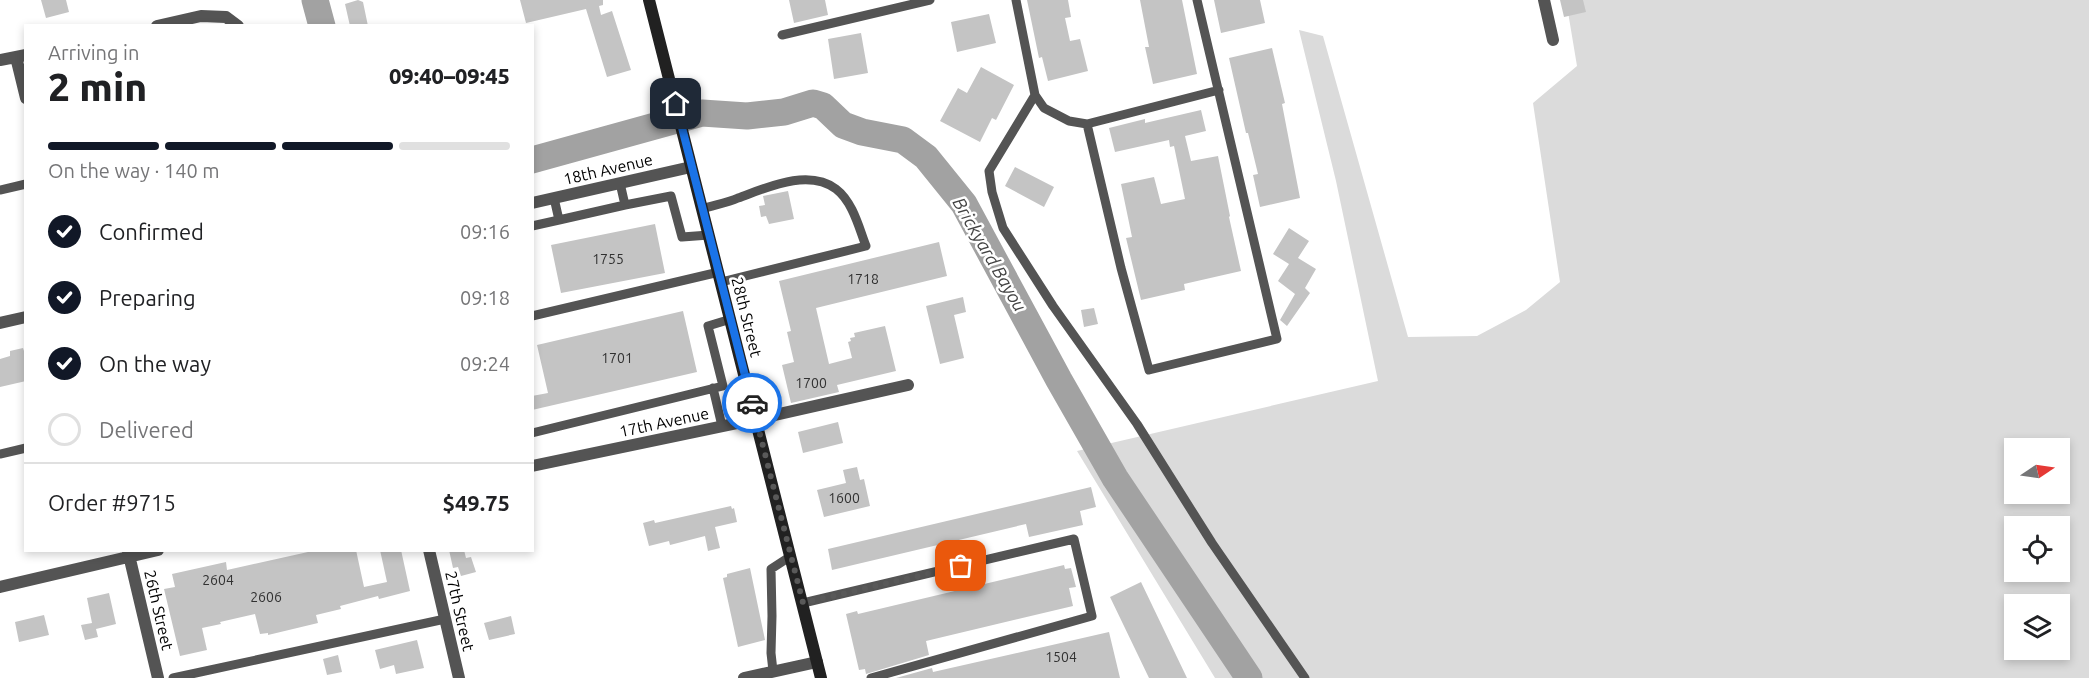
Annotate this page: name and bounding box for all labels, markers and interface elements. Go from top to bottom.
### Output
text: Arriving in [48,41,139,64]
text: 09:40–09:45 [389,63,510,88]
text: 2 min [48,65,147,108]
pin [650,78,701,129]
icon: home [659,87,692,120]
street label: 18th Avenue [562,150,654,188]
text: On the way · 140 m [48,159,220,182]
water label: Brickyard Bayou [949,193,1031,315]
icon: check [48,215,81,248]
text: Confirmed [99,219,204,244]
text: 09:16 [460,220,510,243]
house number: 1755 [592,251,624,267]
house number: 1718 [847,271,879,287]
street label: 28th Street [728,275,766,360]
icon: check [48,281,81,314]
text: Preparing [99,285,196,310]
text: 09:18 [460,286,510,309]
icon: check [48,347,81,380]
house number: 1701 [601,350,633,366]
text: On the way [99,351,211,376]
text: 09:24 [460,352,510,375]
courier [722,373,782,433]
house number: 1700 [795,375,827,391]
icon: car [736,387,769,420]
street label: 17th Avenue [618,404,710,440]
text: Delivered [99,417,194,442]
north arrow [2004,438,2070,504]
map controls [2004,438,2070,660]
text: Order #9715 [48,490,176,515]
text: $49.75 [443,490,510,515]
house number: 1600 [828,490,860,506]
button: locate [2004,516,2070,582]
pin [935,540,986,591]
icon: bag [944,549,977,582]
street label: 26th Street [141,568,177,653]
street label: 27th Street [442,569,478,654]
house number: 2604 [202,572,234,588]
house number: 2606 [250,589,282,605]
button: layers [2004,594,2070,660]
house number: 1504 [1045,649,1077,665]

